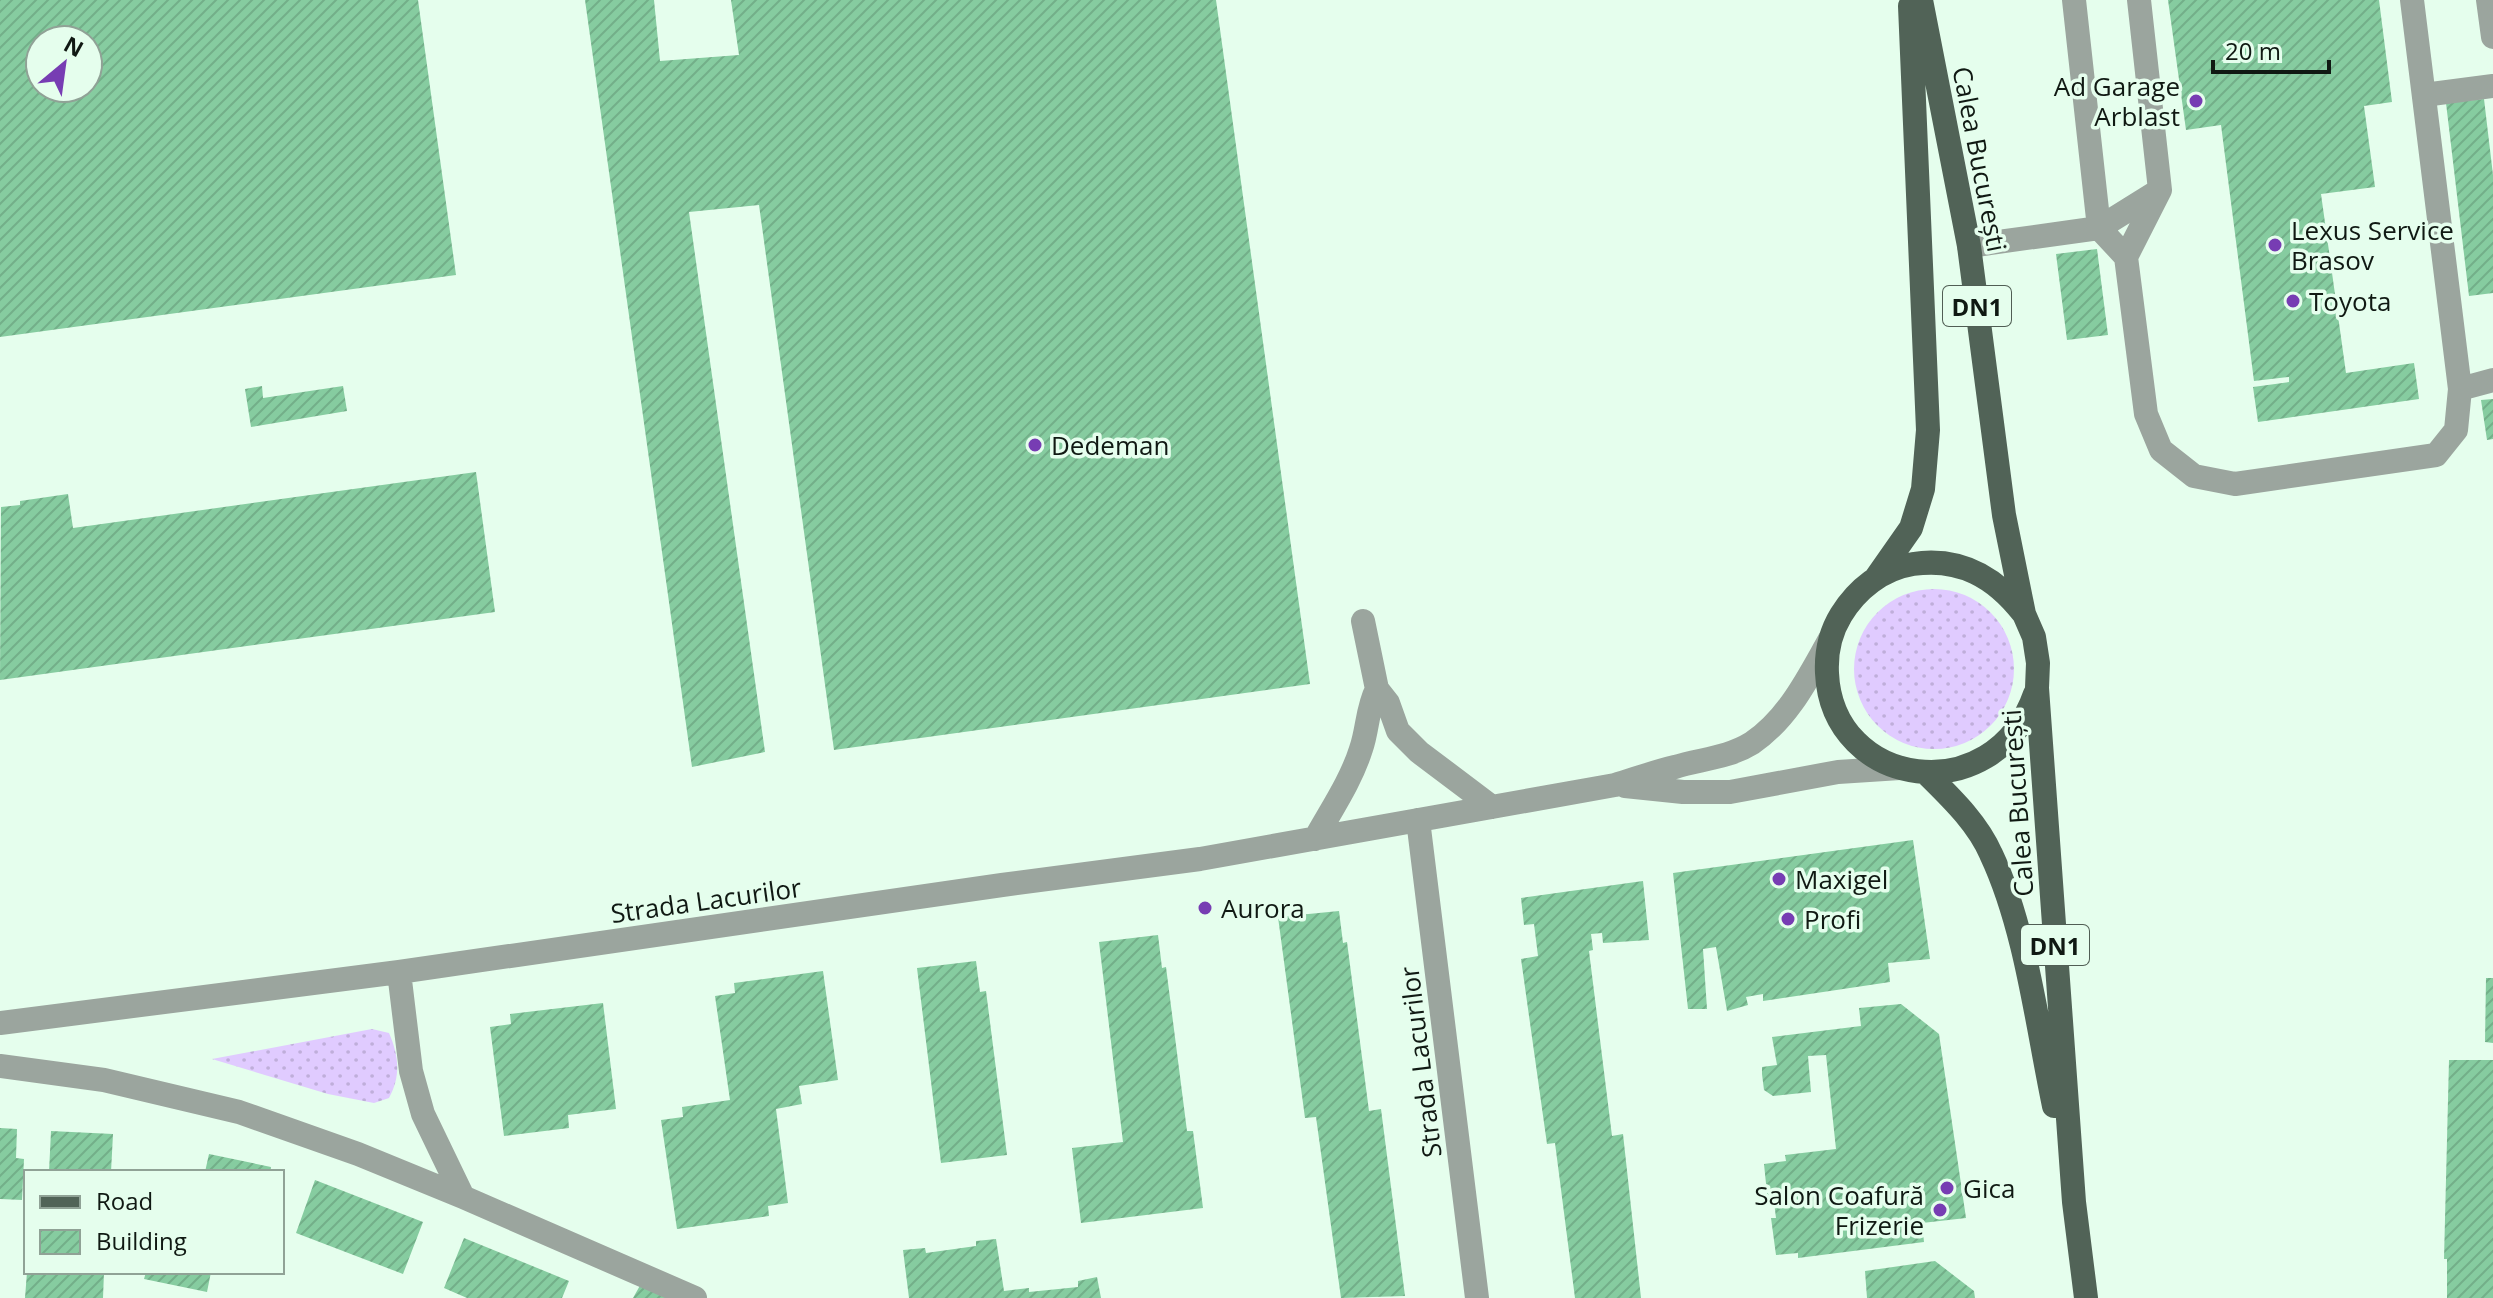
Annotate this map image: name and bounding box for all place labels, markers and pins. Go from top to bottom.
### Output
place label: Ad Garage Arblast [2054,68,2180,134]
marker: Ad Garage Arblast [2187,92,2205,110]
place label: Lexus Service Brasov [2291,212,2454,278]
marker: Lexus Service Brasov [2266,236,2284,254]
place label: Toyota [2309,283,2391,319]
marker: Toyota [2284,292,2302,310]
place label: Dedeman [1051,427,1169,463]
marker: Dedeman [1026,436,1044,454]
place label: Maxigel [1795,861,1888,897]
marker: Maxigel [1770,870,1788,888]
place label: Aurora [1221,890,1305,926]
marker: Aurora [1196,899,1214,917]
place label: Profi [1804,901,1861,937]
marker: Profi [1779,910,1797,928]
place label: Gica [1963,1170,2015,1206]
place label: Salon Coafură Frizerie [1754,1177,1924,1243]
marker: Gica [1938,1179,1956,1197]
marker: Salon Coafură Frizerie [1931,1201,1949,1219]

